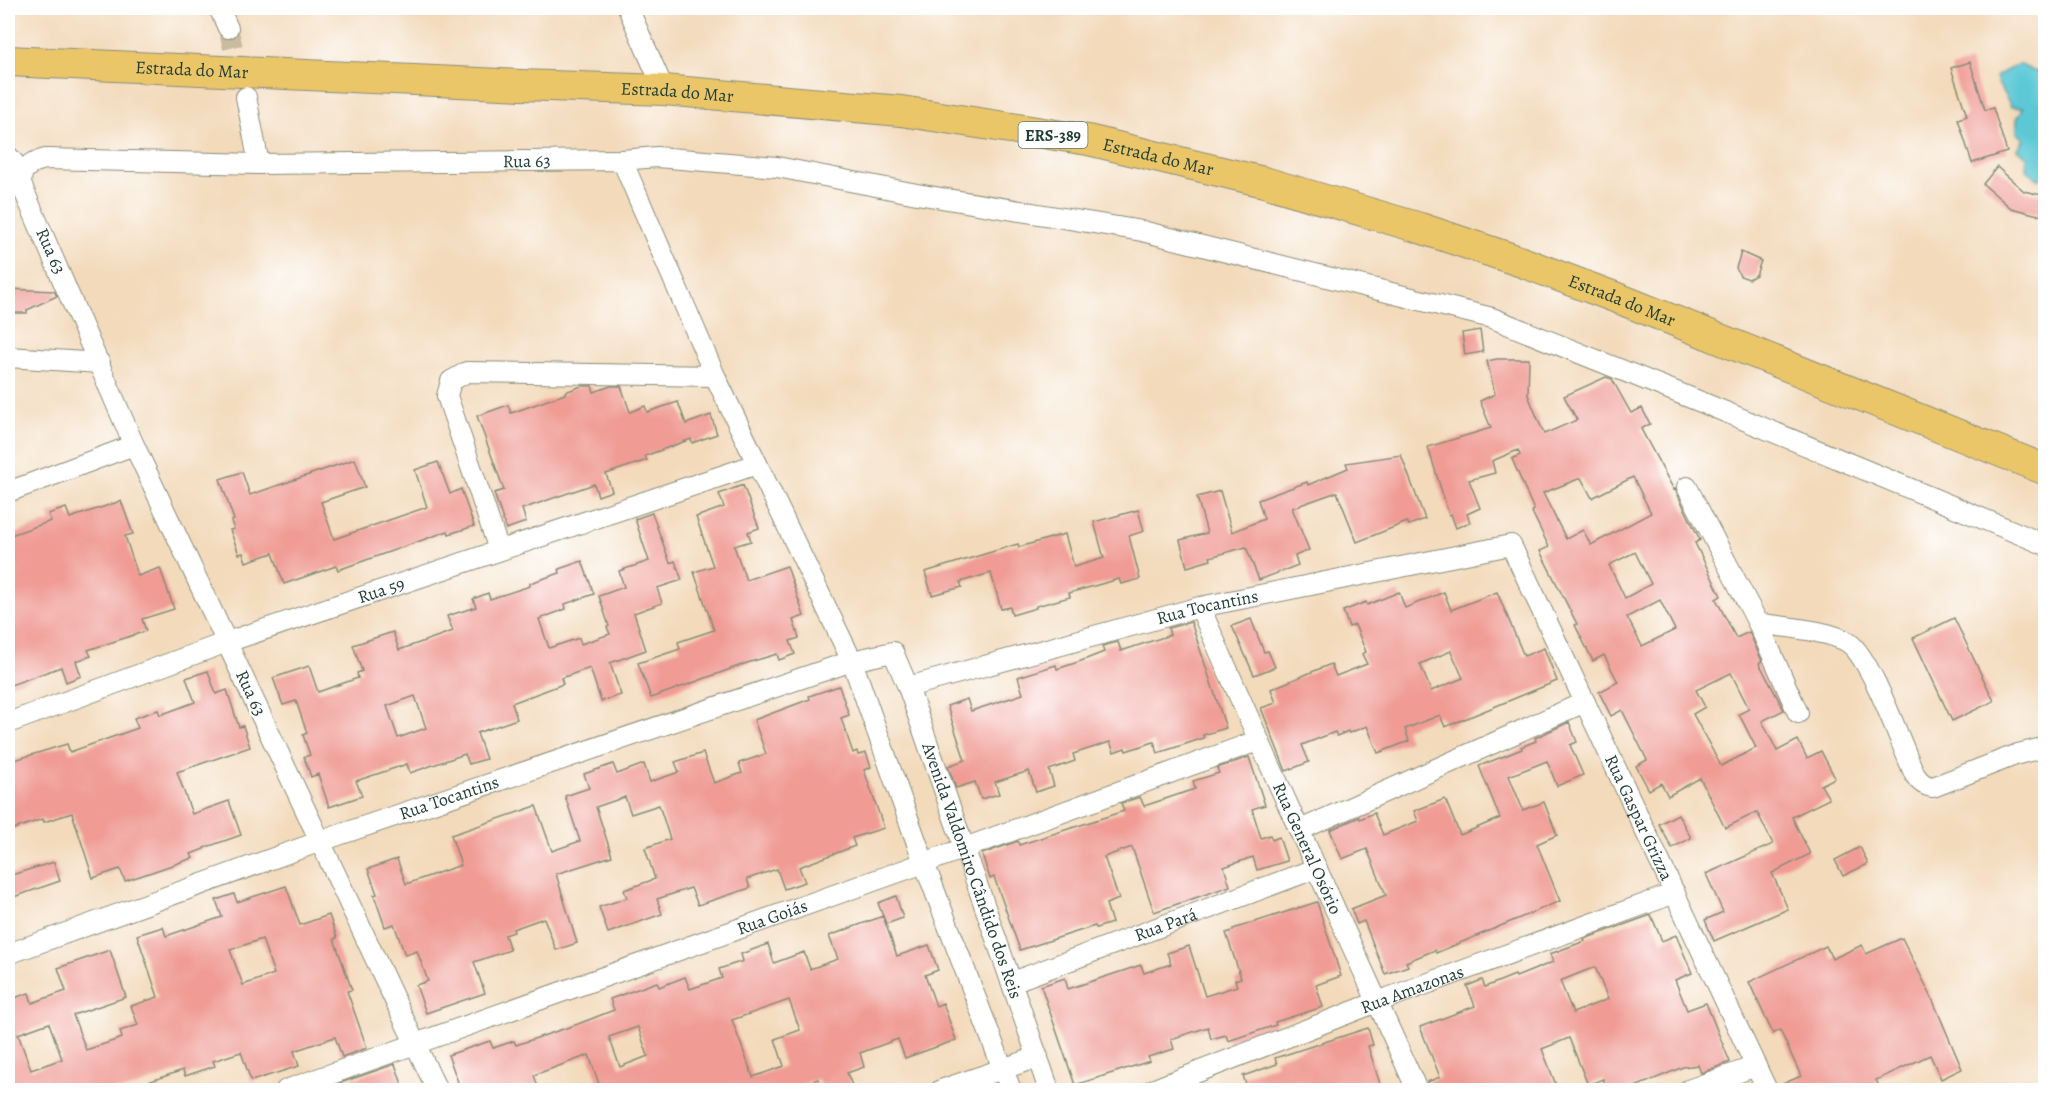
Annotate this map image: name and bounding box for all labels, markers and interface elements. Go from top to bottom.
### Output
street label: Estrada do Mar [135,55,249,84]
street label: Estrada do Mar [620,76,735,108]
road number: ERS-389 [1018,122,1088,148]
street label: Estrada do Mar [1100,132,1216,182]
street label: Rua 63 [503,149,551,173]
street label: Rua 63 [30,224,72,278]
street label: Estrada do Mar [1565,269,1679,332]
street label: Rua 59 [354,571,408,609]
street label: Rua Tocantins [1154,584,1260,630]
street label: Rua 63 [230,666,272,720]
street label: Avenida Valdomiro Cândido dos Reis [916,738,1028,1002]
street label: Rua Gaspar Grizza [1599,751,1679,885]
street label: Rua Tocantins [396,770,502,826]
street label: Rua General Osório [1267,778,1348,918]
street label: Rua Goiás [733,893,811,941]
street label: Rua Pará [1131,902,1201,947]
street label: Rua Amazonas [1357,959,1467,1019]

